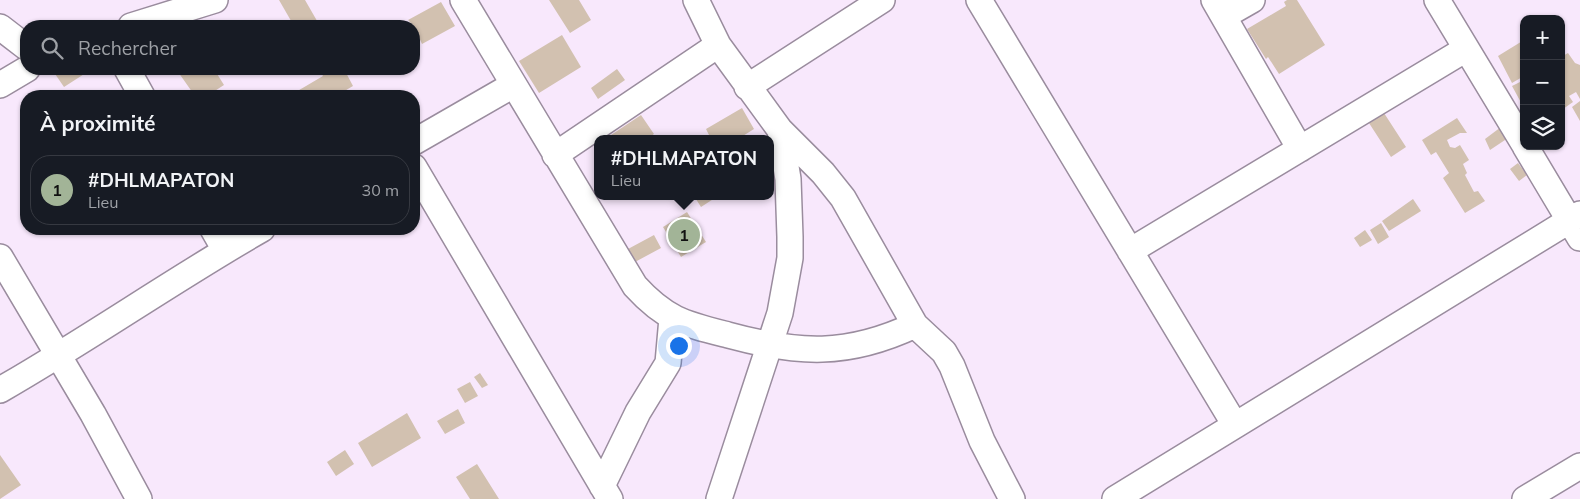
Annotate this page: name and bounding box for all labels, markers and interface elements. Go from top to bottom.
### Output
map controls [1520,15,1565,150]
button: + [1520,15,1565,60]
search box [20,20,420,75]
icon: search [38,34,66,62]
text: Rechercher [78,36,177,60]
button: − [1520,60,1565,105]
button: layers [1520,105,1565,150]
text: À proximité [40,110,156,136]
popup [594,135,774,200]
text: #DHLMAPATON [611,146,757,170]
text: #DHLMAPATON [88,168,234,192]
text: Lieu [611,170,641,190]
text: 1 [52,180,62,200]
text: 30 m [362,180,399,200]
text: Lieu [88,192,118,212]
pin: 1 [668,216,700,254]
your location [666,333,692,359]

